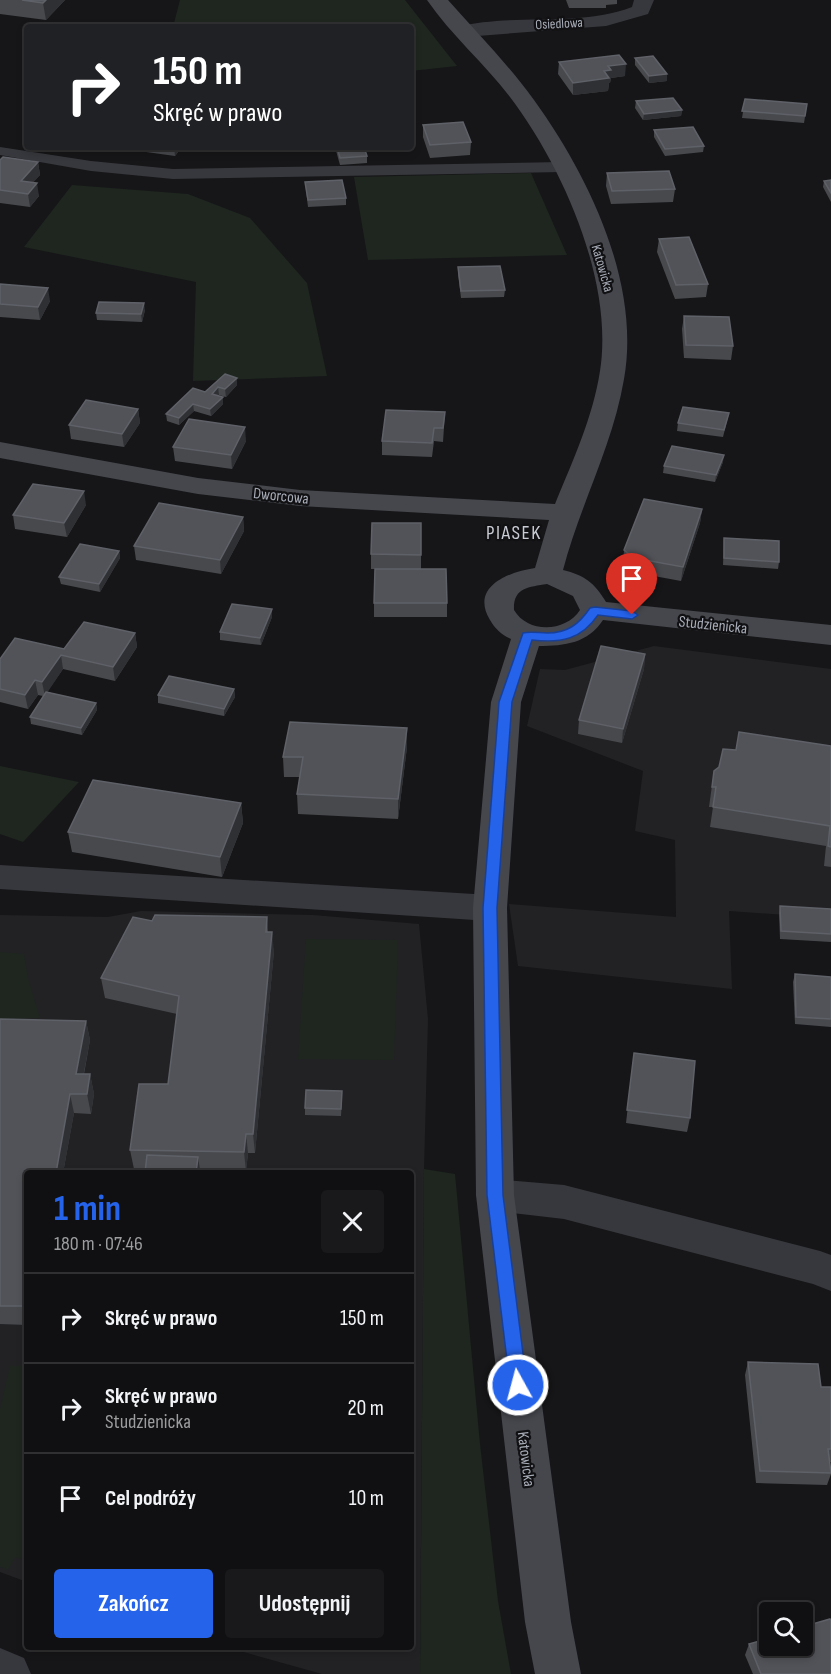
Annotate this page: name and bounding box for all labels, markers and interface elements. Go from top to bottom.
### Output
street label: Osiedlowa [535,14,583,33]
text: 150 m [153,46,242,97]
icon: right [54,48,132,126]
text: Skręć w prawo [153,97,283,129]
street label: Katowicka [588,243,617,294]
street label: Dworcowa [252,484,309,509]
district label: PIASEK [486,521,542,545]
pin [606,553,657,615]
icon: arrive [615,562,648,595]
street label: Studzienicka [678,612,748,639]
text: 1 min [54,1188,121,1231]
button: close [321,1190,384,1253]
text: 180 m · 07:46 [54,1232,143,1256]
icon: right [54,1302,87,1335]
text: Skręć w prawo [105,1305,217,1332]
text: 150 m [340,1305,384,1332]
position arrow [486,1353,550,1417]
text: Skręć w prawo [105,1383,217,1410]
icon: right [54,1392,87,1425]
text: 20 m [348,1395,384,1422]
text: Studzienicka [105,1410,191,1434]
street label: Katowicka [513,1431,538,1488]
icon: arrive [54,1482,87,1515]
text: Cel podróży [105,1485,196,1512]
text: 10 m [349,1485,384,1512]
button: Zakończ [54,1569,213,1638]
button: Udostępnij [225,1569,384,1638]
map controls [759,1602,813,1656]
button: search [759,1602,813,1656]

